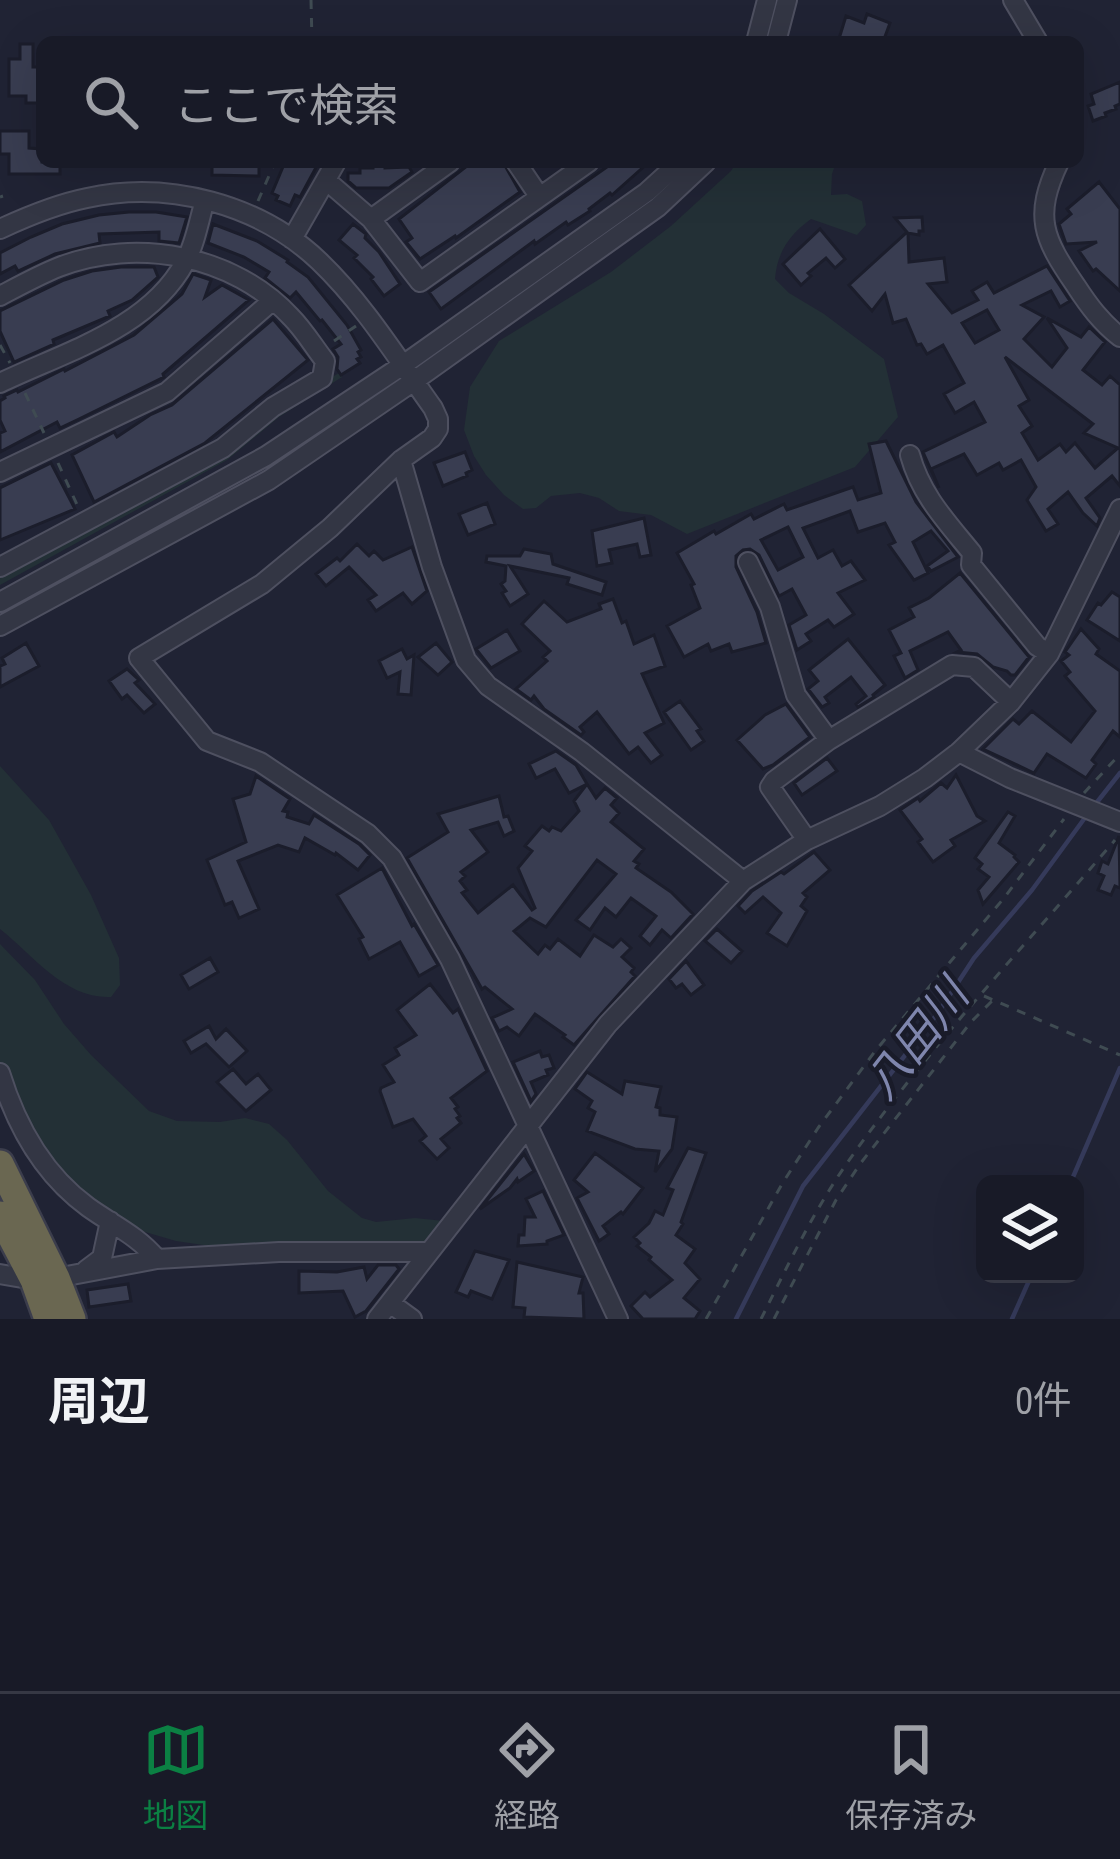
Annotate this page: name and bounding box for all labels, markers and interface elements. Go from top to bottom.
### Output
search box [36,36,1084,168]
icon: search [78,69,144,135]
text: ここで検索 [174,74,399,135]
water label: 八田川 [850,964,984,1111]
map controls [976,1175,1084,1283]
button: layers [976,1175,1084,1283]
text: 周辺 [48,1366,150,1435]
text: 0件 [1015,1374,1072,1426]
tab: 地図 [143,1717,209,1837]
tab: 経路 [494,1717,560,1837]
tab: 保存済み [845,1717,977,1837]

